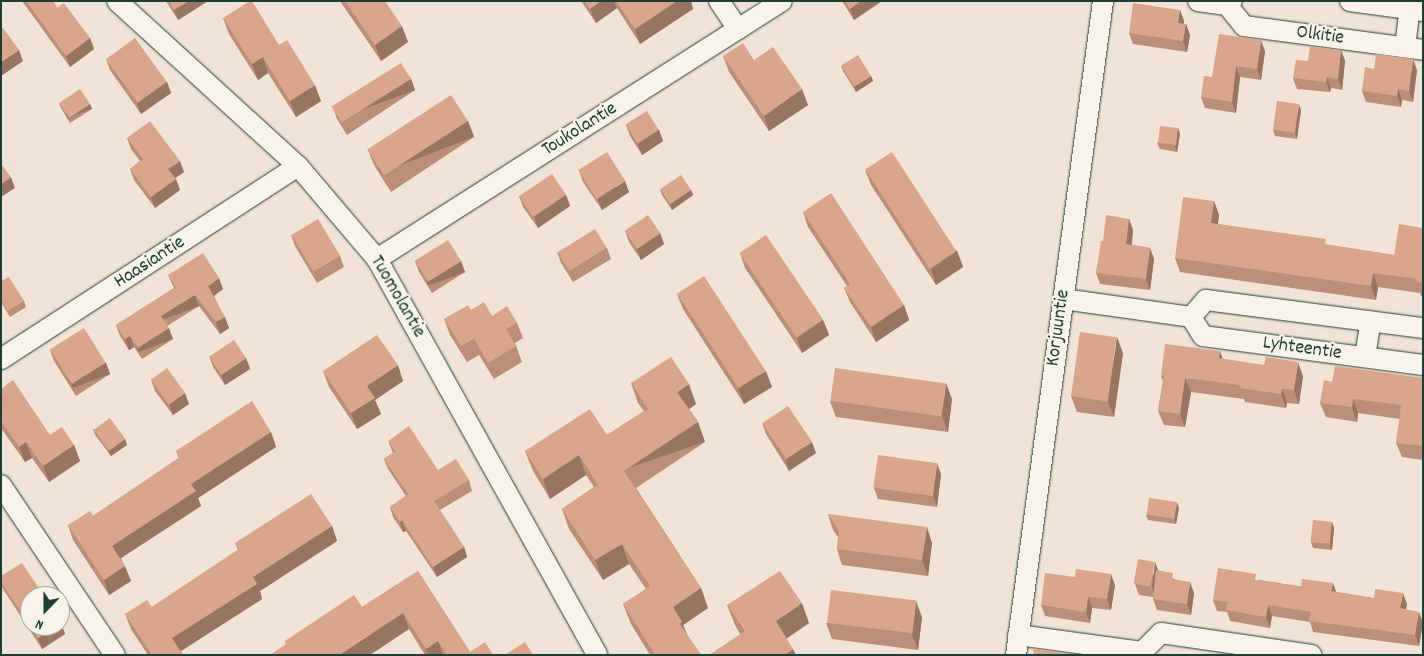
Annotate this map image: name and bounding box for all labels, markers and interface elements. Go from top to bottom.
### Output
street label: Olkitie [1295,21,1345,51]
street label: Toukolantie [538,98,622,162]
street label: Haasiantie [110,231,190,295]
street label: Tuomolantie [364,251,430,343]
street label: Korjuuntie [1042,288,1076,368]
street label: Lyhteentie [1261,332,1343,366]
north arrow [20,586,70,636]
text: N [33,613,47,635]

